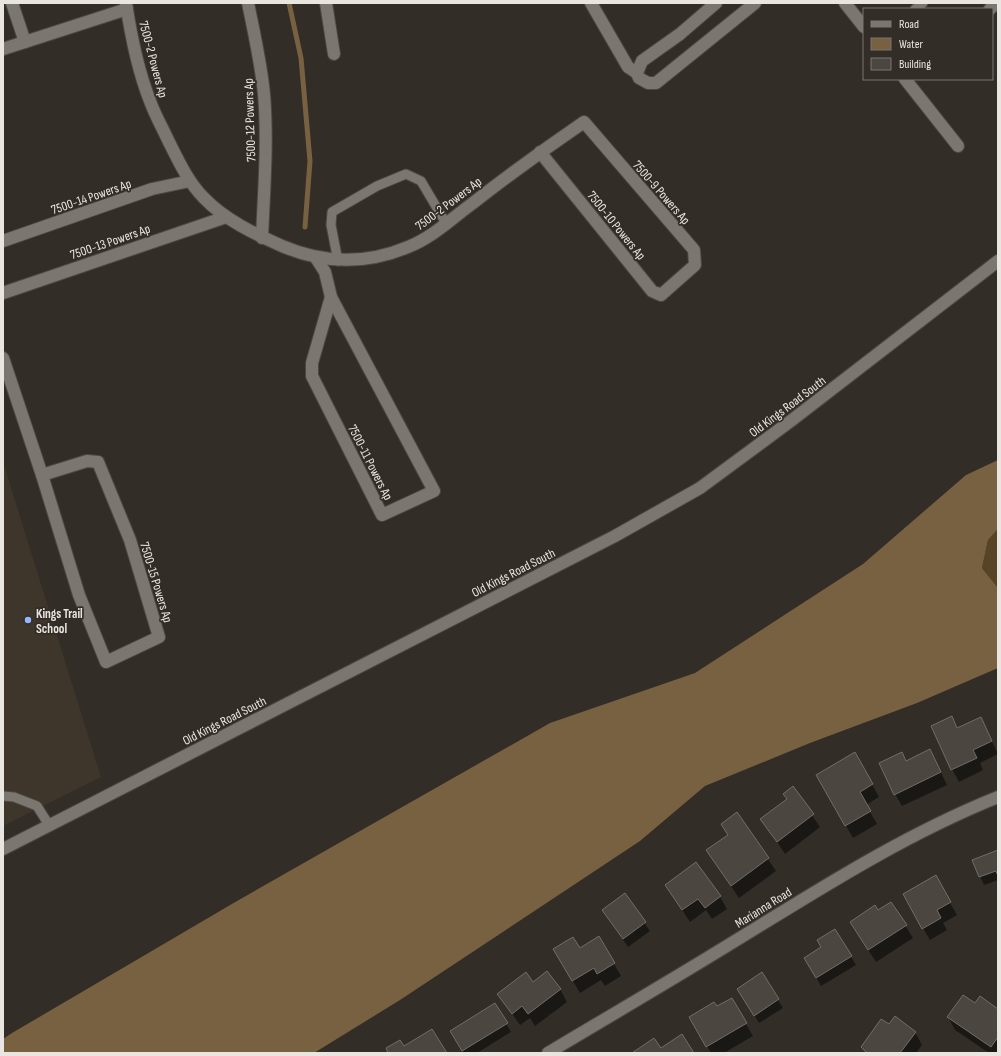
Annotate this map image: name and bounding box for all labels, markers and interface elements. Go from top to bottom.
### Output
legend [863,8,993,80]
text: Road [899,17,919,32]
street label: 7500-2 Powers Ap [135,19,171,99]
text: Water [899,37,923,52]
text: Building [899,57,931,72]
street label: 7500-12 Powers Ap [241,78,259,162]
street label: 7500-9 Powers Ap [629,157,693,228]
street label: 7500-2 Powers Ap [412,174,485,234]
street label: 7500-14 Powers Ap [49,176,133,218]
street label: 7500-10 Powers Ap [584,188,649,263]
street label: 7500-13 Powers Ap [68,221,152,263]
street label: Old Kings Road South [746,373,829,441]
street label: 7500-11 Powers Ap [344,422,396,503]
street label: 7500-15 Powers Ap [136,540,176,625]
street label: Old Kings Road South [469,545,558,601]
place label: Kings Trail School [36,606,83,637]
marker: Kings Trail School [23,615,33,625]
street label: Old Kings Road South [180,693,269,749]
street label: Marianna Road [732,884,795,932]

